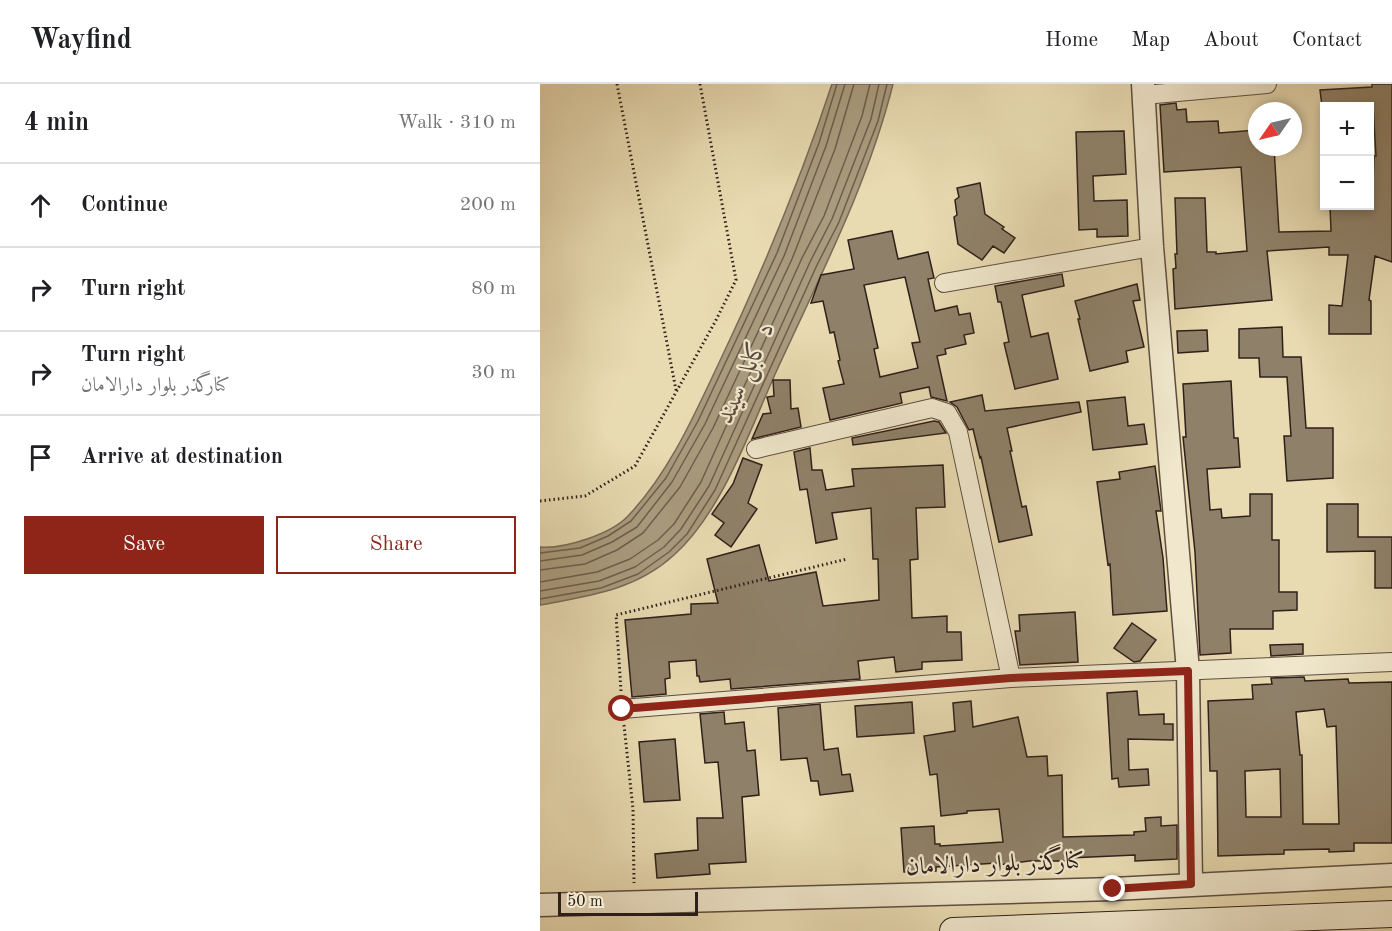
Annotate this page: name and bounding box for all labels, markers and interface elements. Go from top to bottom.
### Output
text: Wayfind [30,27,132,55]
text: Home [1045,30,1098,51]
text: Map [1131,30,1170,51]
text: About [1203,30,1259,51]
text: Contact [1292,30,1362,51]
north arrow [1248,102,1302,156]
map controls [1320,102,1374,210]
button: + [1320,102,1374,156]
text: 4 min [24,110,89,136]
text: Walk · 310 m [397,113,516,133]
button: − [1320,156,1374,210]
icon: ahead [24,189,57,222]
text: Continue [81,194,168,216]
text: 200 m [460,195,516,215]
icon: right [24,273,57,306]
text: Turn right [81,278,185,300]
text: 80 m [471,279,516,299]
water label: د کابل سيند [711,318,783,429]
text: Turn right [81,344,185,366]
icon: right [24,357,57,390]
text: 30 m [471,363,516,383]
text: کنارگذر بلوار دارالامان [81,376,230,396]
icon: arrive [24,441,57,474]
text: Arrive at destination [81,446,283,468]
button: Save [24,516,264,574]
button: Share [276,516,516,574]
route start [608,695,634,721]
street label: کنارگذر بلوار دارالامان [905,843,1085,881]
route end [1099,875,1125,901]
scale bar [558,889,698,916]
text: 50 m [567,894,603,910]

